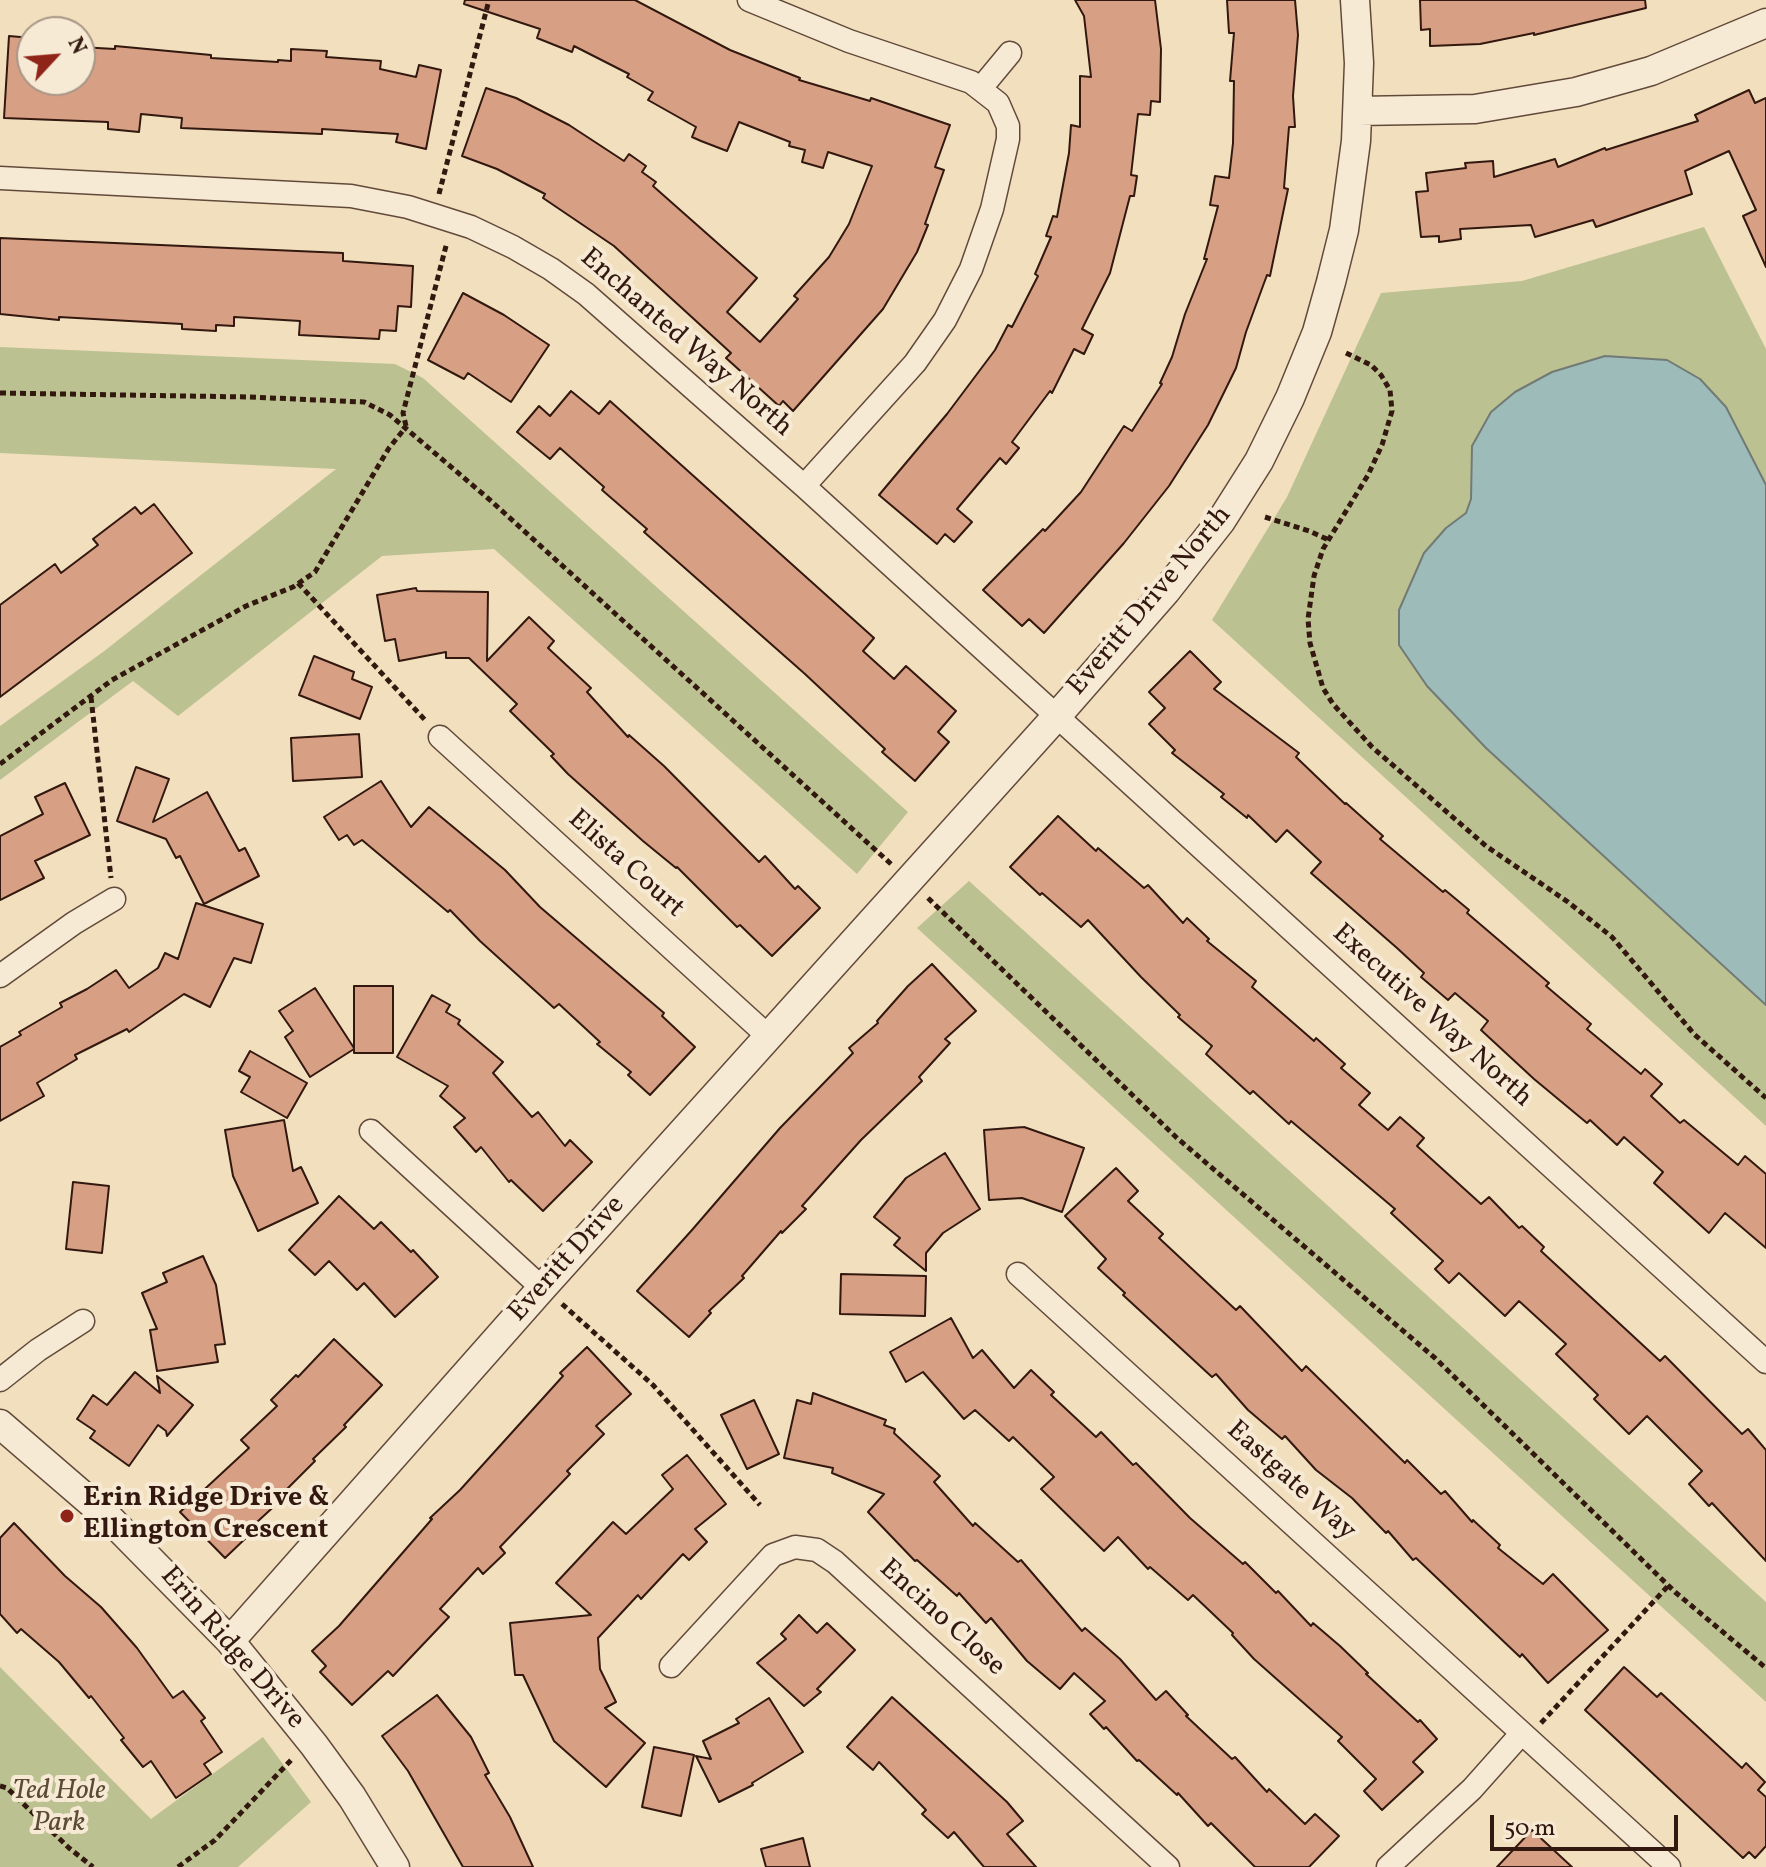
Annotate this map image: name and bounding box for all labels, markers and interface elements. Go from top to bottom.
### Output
north arrow [16,16,96,96]
text: N [59,32,94,60]
street label: Enchanted Way North [572,242,798,446]
street label: Everitt Drive North [1062,500,1240,704]
street label: Elista Court [560,804,690,926]
street label: Executive Way North [1324,918,1538,1116]
street label: Everitt Drive [503,1190,633,1330]
street label: Eastgate Way [1218,1415,1362,1549]
place label: Erin Ridge Drive & Ellington Crescent [83,1483,330,1549]
marker: Erin Ridge Drive & Ellington Crescent [58,1507,76,1525]
street label: Encino Close [871,1553,1011,1685]
street label: Erin Ridge Drive [151,1561,311,1737]
park label: Ted Hole Park [12,1776,106,1842]
scale bar [1494,1799,1682,1849]
text: 50 m [1504,1812,1556,1846]

